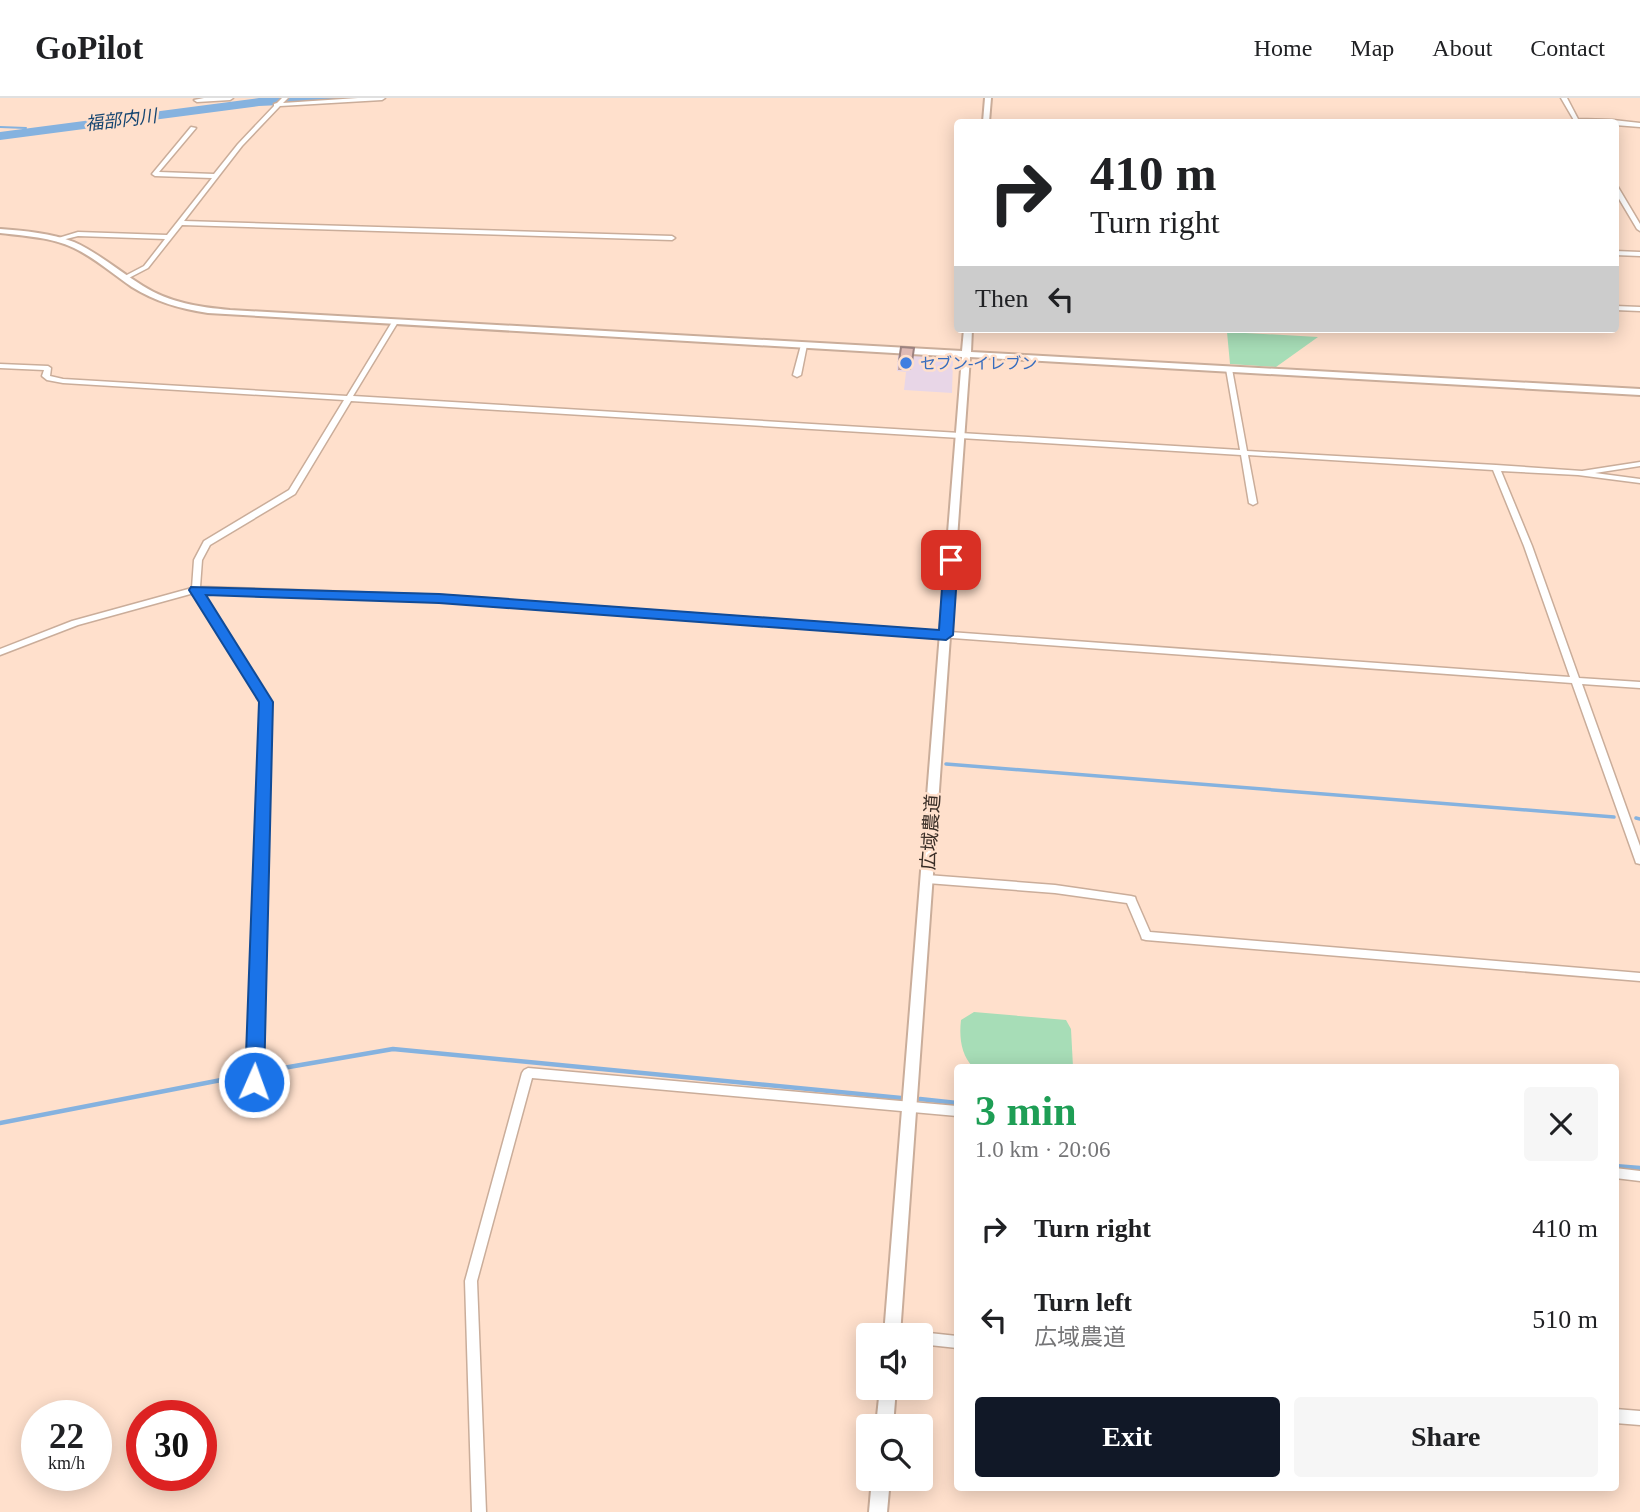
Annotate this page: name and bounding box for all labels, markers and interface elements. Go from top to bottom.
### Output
text: GoPilot [35,30,143,66]
text: Home [1254,35,1312,61]
text: Map [1350,35,1394,61]
text: About [1432,35,1492,61]
text: Contact [1530,35,1605,61]
water label: 福部内川 [84,105,160,134]
text: 410 m [1090,146,1217,201]
icon: right [975,147,1066,238]
text: Turn right [1090,204,1220,240]
icon: left [1042,280,1080,318]
text: Then [975,284,1028,313]
marker: セブン-イレブン [898,355,914,371]
place label: セブン-イレブン [920,355,1037,372]
pin [921,530,981,590]
icon: arrive [932,541,970,579]
street label: 広域農道 [917,793,944,871]
position arrow [217,1045,291,1119]
button: close [1524,1087,1598,1161]
text: 3 min [975,1088,1077,1134]
text: 1.0 km · 20:06 [975,1137,1110,1162]
icon: right [975,1210,1013,1248]
text: Turn right [1034,1214,1151,1243]
text: 410 m [1532,1214,1598,1243]
text: Turn left [1034,1288,1132,1317]
icon: left [975,1301,1013,1339]
text: 510 m [1532,1305,1598,1334]
map controls [856,1323,933,1491]
button: sound [856,1323,933,1400]
text: 広域農道 [1034,1325,1126,1350]
button: Exit [975,1397,1280,1477]
button: Share [1294,1397,1598,1477]
speed limit sign: 30 [126,1400,217,1491]
button: search [856,1414,933,1491]
text: 22 [49,1417,84,1456]
text: km/h [48,1453,85,1473]

